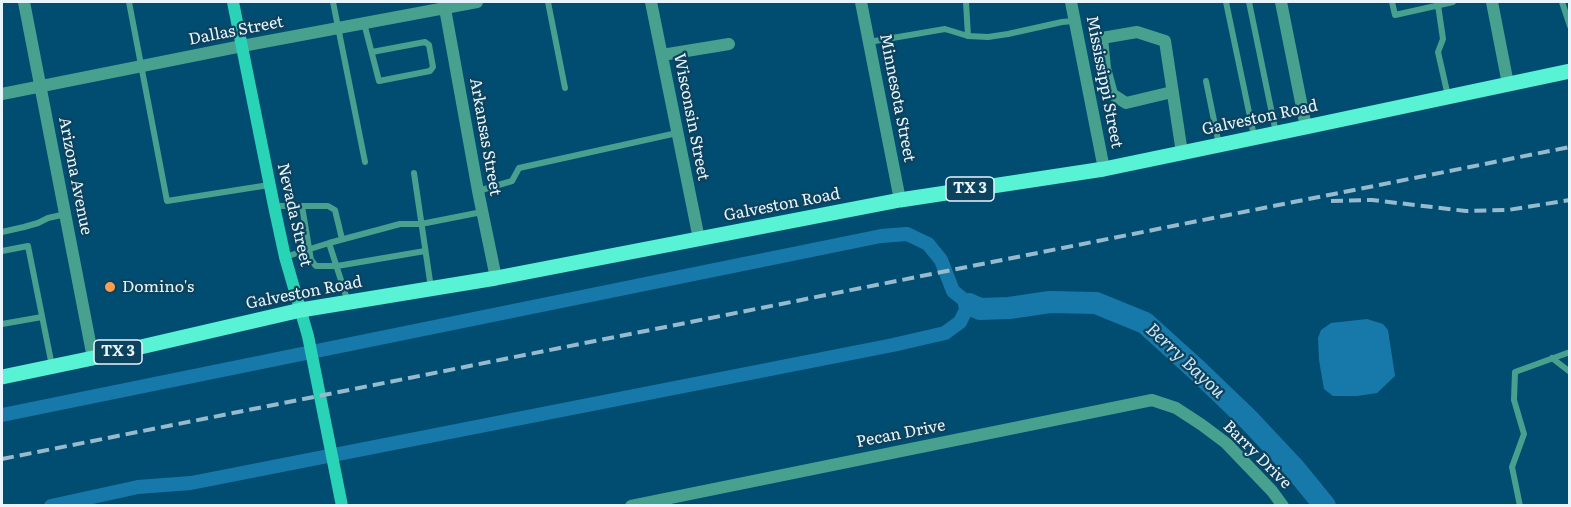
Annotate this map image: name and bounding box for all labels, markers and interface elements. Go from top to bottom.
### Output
street label: Dallas Street [187,12,285,50]
street label: Mississippi Street [1082,14,1126,150]
street label: Minnesota Street [875,32,919,164]
street label: Wisconsin Street [669,52,713,182]
street label: Arkansas Street [465,77,505,197]
street label: Galveston Road [1200,96,1320,140]
street label: Arizona Avenue [54,115,96,237]
street label: Nevada Street [273,161,315,269]
road number: TX 3 [946,177,994,201]
street label: Galveston Road [722,184,842,226]
street label: Galveston Road [244,272,364,314]
place label: Domino's [122,277,194,297]
marker: Domino's [103,280,117,294]
water label: Berry Bayou [1141,319,1229,403]
road number: TX 3 [94,340,142,364]
street label: Pecan Drive [855,416,947,452]
street label: Barry Drive [1219,417,1295,493]

